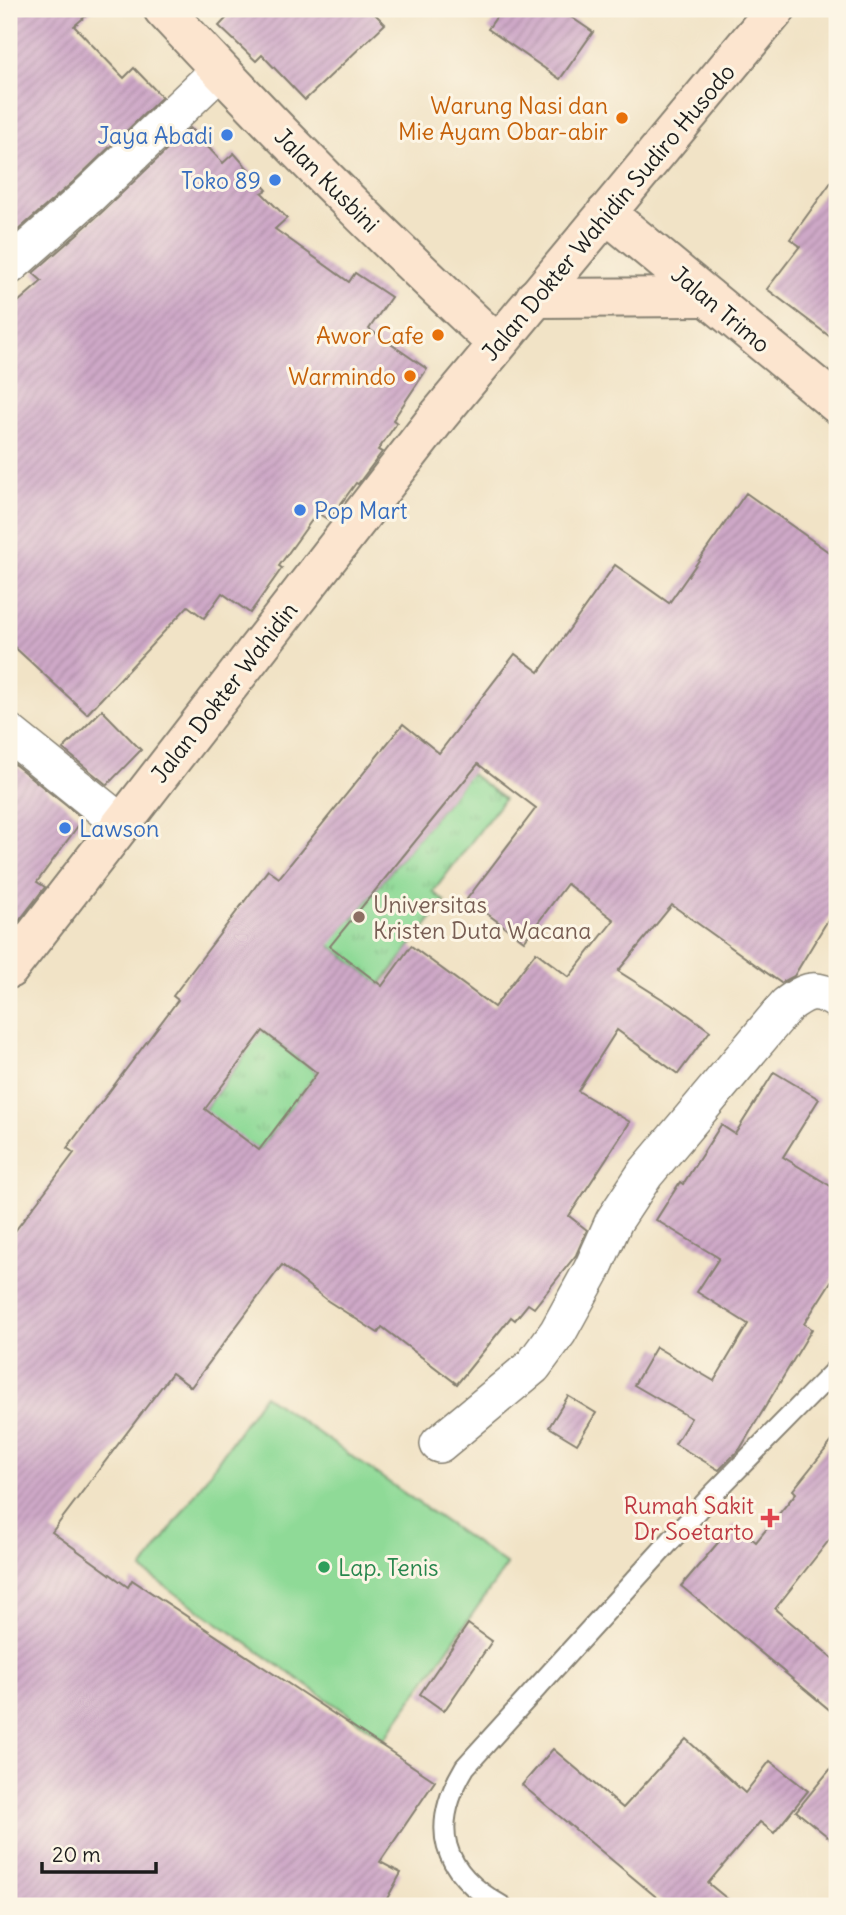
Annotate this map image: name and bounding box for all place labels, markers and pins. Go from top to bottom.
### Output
place label: Warung Nasi dan Mie Ayam Obar-abir [398,91,609,146]
marker: Warung Nasi dan Mie Ayam Obar-abir [614,110,630,126]
place label: Jaya Abadi [97,121,213,150]
marker: Jaya Abadi [219,127,235,143]
place label: Toko 89 [181,166,261,195]
marker: Toko 89 [267,172,283,188]
place label: Awor Cafe [316,321,424,350]
marker: Awor Cafe [430,327,446,343]
place label: Warmindo [288,362,396,391]
marker: Warmindo [402,368,418,384]
place label: Pop Mart [314,496,408,525]
marker: Pop Mart [292,502,308,518]
place label: Lawson [79,814,159,843]
marker: Lawson [57,820,73,836]
place label: Universitas Kristen Duta Wacana [373,890,591,945]
marker: Universitas Kristen Duta Wacana [351,909,367,925]
place label: Rumah Sakit Dr Soetarto [623,1491,754,1546]
marker: Rumah Sakit Dr Soetarto [760,1508,780,1528]
place label: Lap. Tenis [338,1553,439,1582]
marker: Lap. Tenis [316,1559,332,1575]

